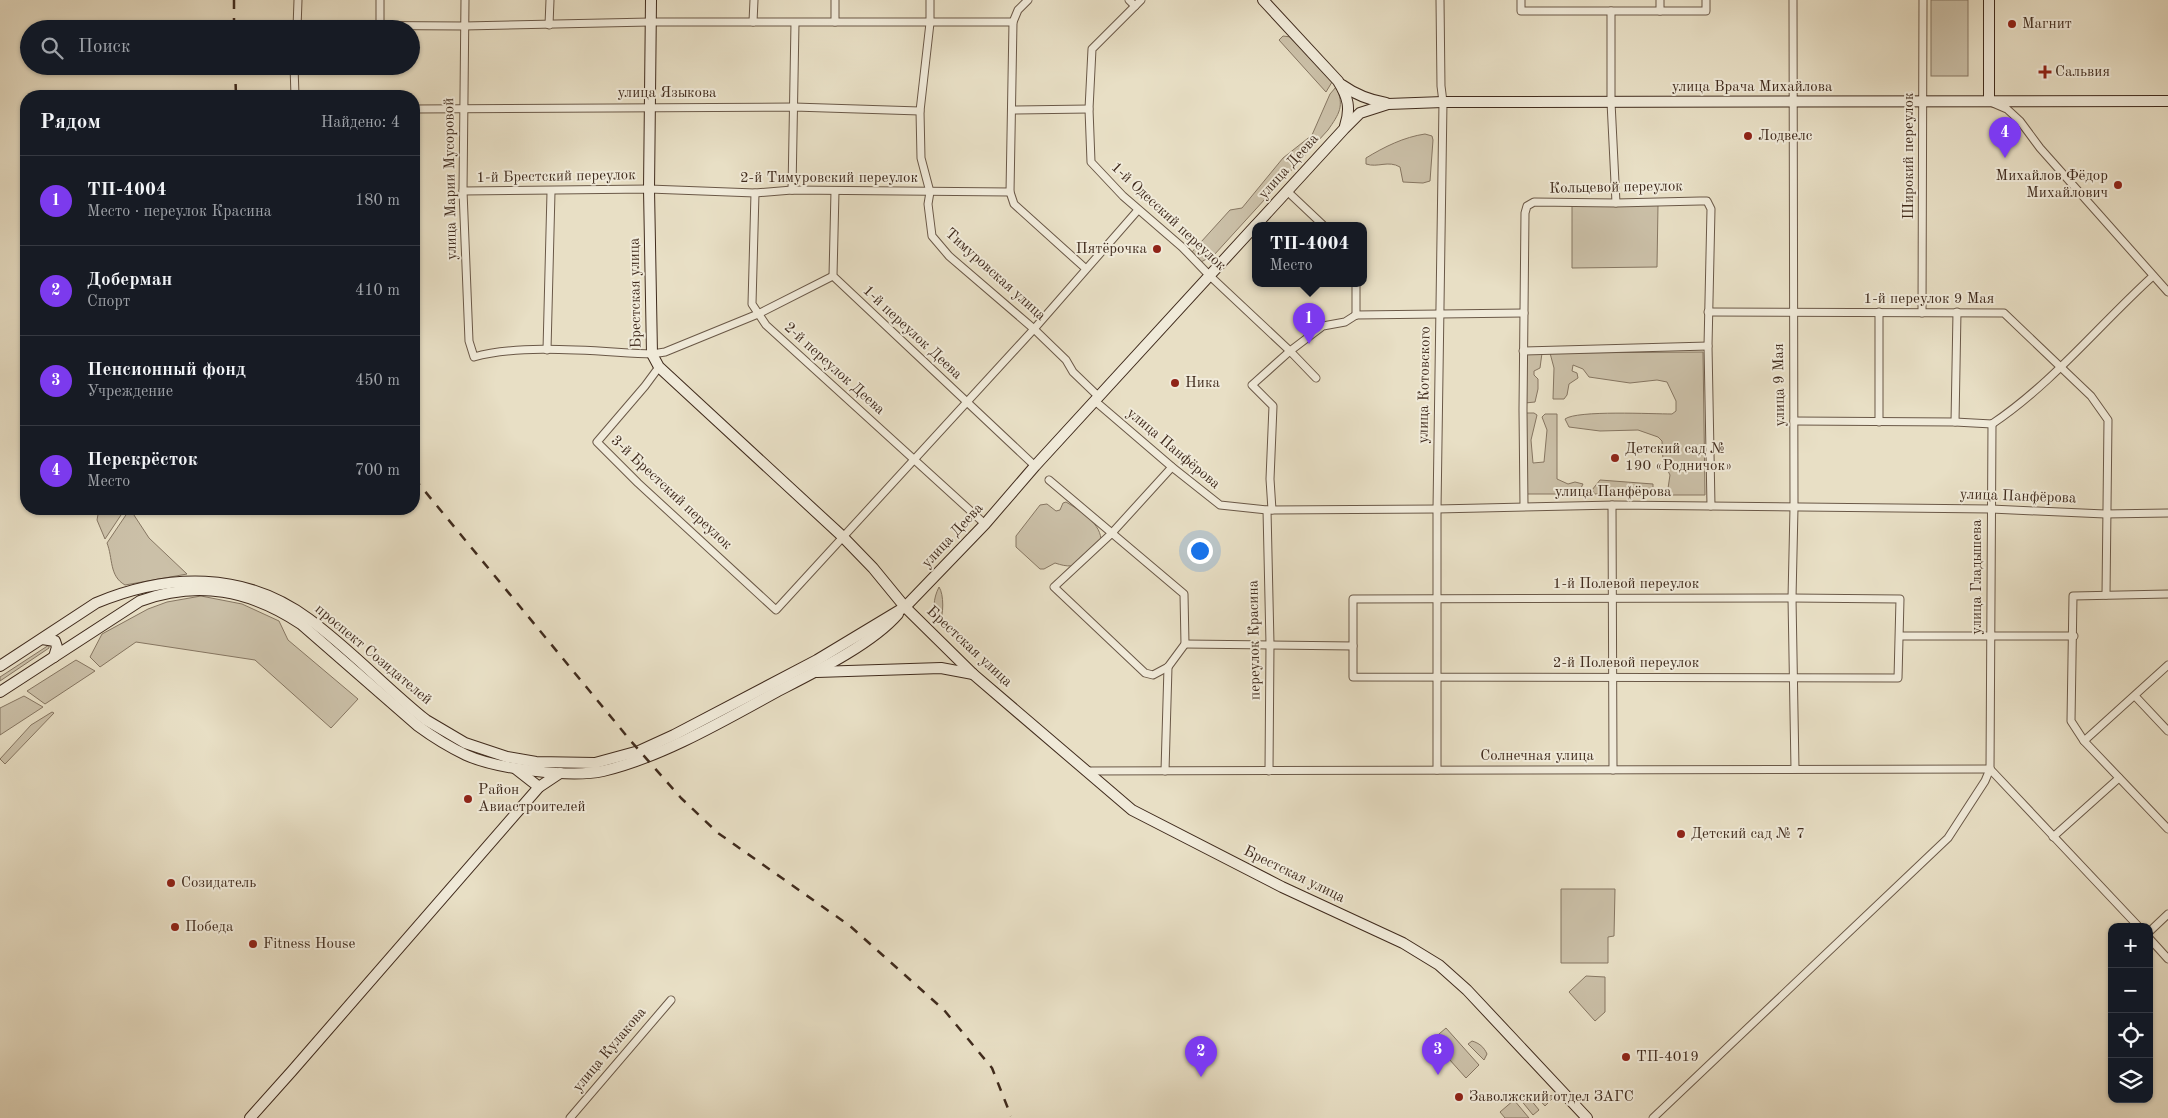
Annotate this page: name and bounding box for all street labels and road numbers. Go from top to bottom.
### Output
street label: улица Врача Михайлова [1672,80,1833,95]
street label: улица Языкова [617,86,717,101]
street label: Широкий переулок [1902,92,1917,220]
street label: улица Марии Мусоровой [442,98,460,260]
street label: улица Деева [1256,131,1322,203]
street label: 1-й Одесский переулок [1108,160,1229,274]
street label: 1-й Брестский переулок [476,168,636,186]
street label: 2-й Тимуровский переулок [740,171,919,186]
street label: Кольцевой переулок [1549,179,1683,197]
street label: Тимуровская улица [942,226,1049,324]
street label: Брестская улица [628,237,644,349]
street label: 1-й переулок Деева [859,283,965,383]
street label: 1-й переулок 9 Мая [1864,292,1995,307]
street label: 2-й переулок Деева [781,320,888,418]
street label: улица Котовского [1416,326,1434,444]
street label: улица 9 Мая [1772,343,1788,427]
street label: улица Панфёрова [1123,406,1223,493]
street label: 3-й Брестский переулок [608,433,735,553]
street label: улица Панфёрова [1555,485,1672,500]
street label: улица Панфёрова [1959,487,2077,507]
street label: улица Деева [920,500,987,571]
street label: улица Гладышева [1970,519,1985,635]
street label: 1-й Полевой переулок [1553,577,1700,592]
street label: переулок Красина [1246,579,1264,700]
street label: проспект Созидателей [312,602,434,708]
street label: Брестская улица [923,604,1015,691]
street label: 2-й Полевой переулок [1553,656,1700,671]
street label: Солнечная улица [1480,749,1594,764]
street label: Брестская улица [1241,844,1348,906]
street label: улица Кулакова [570,1004,650,1095]

